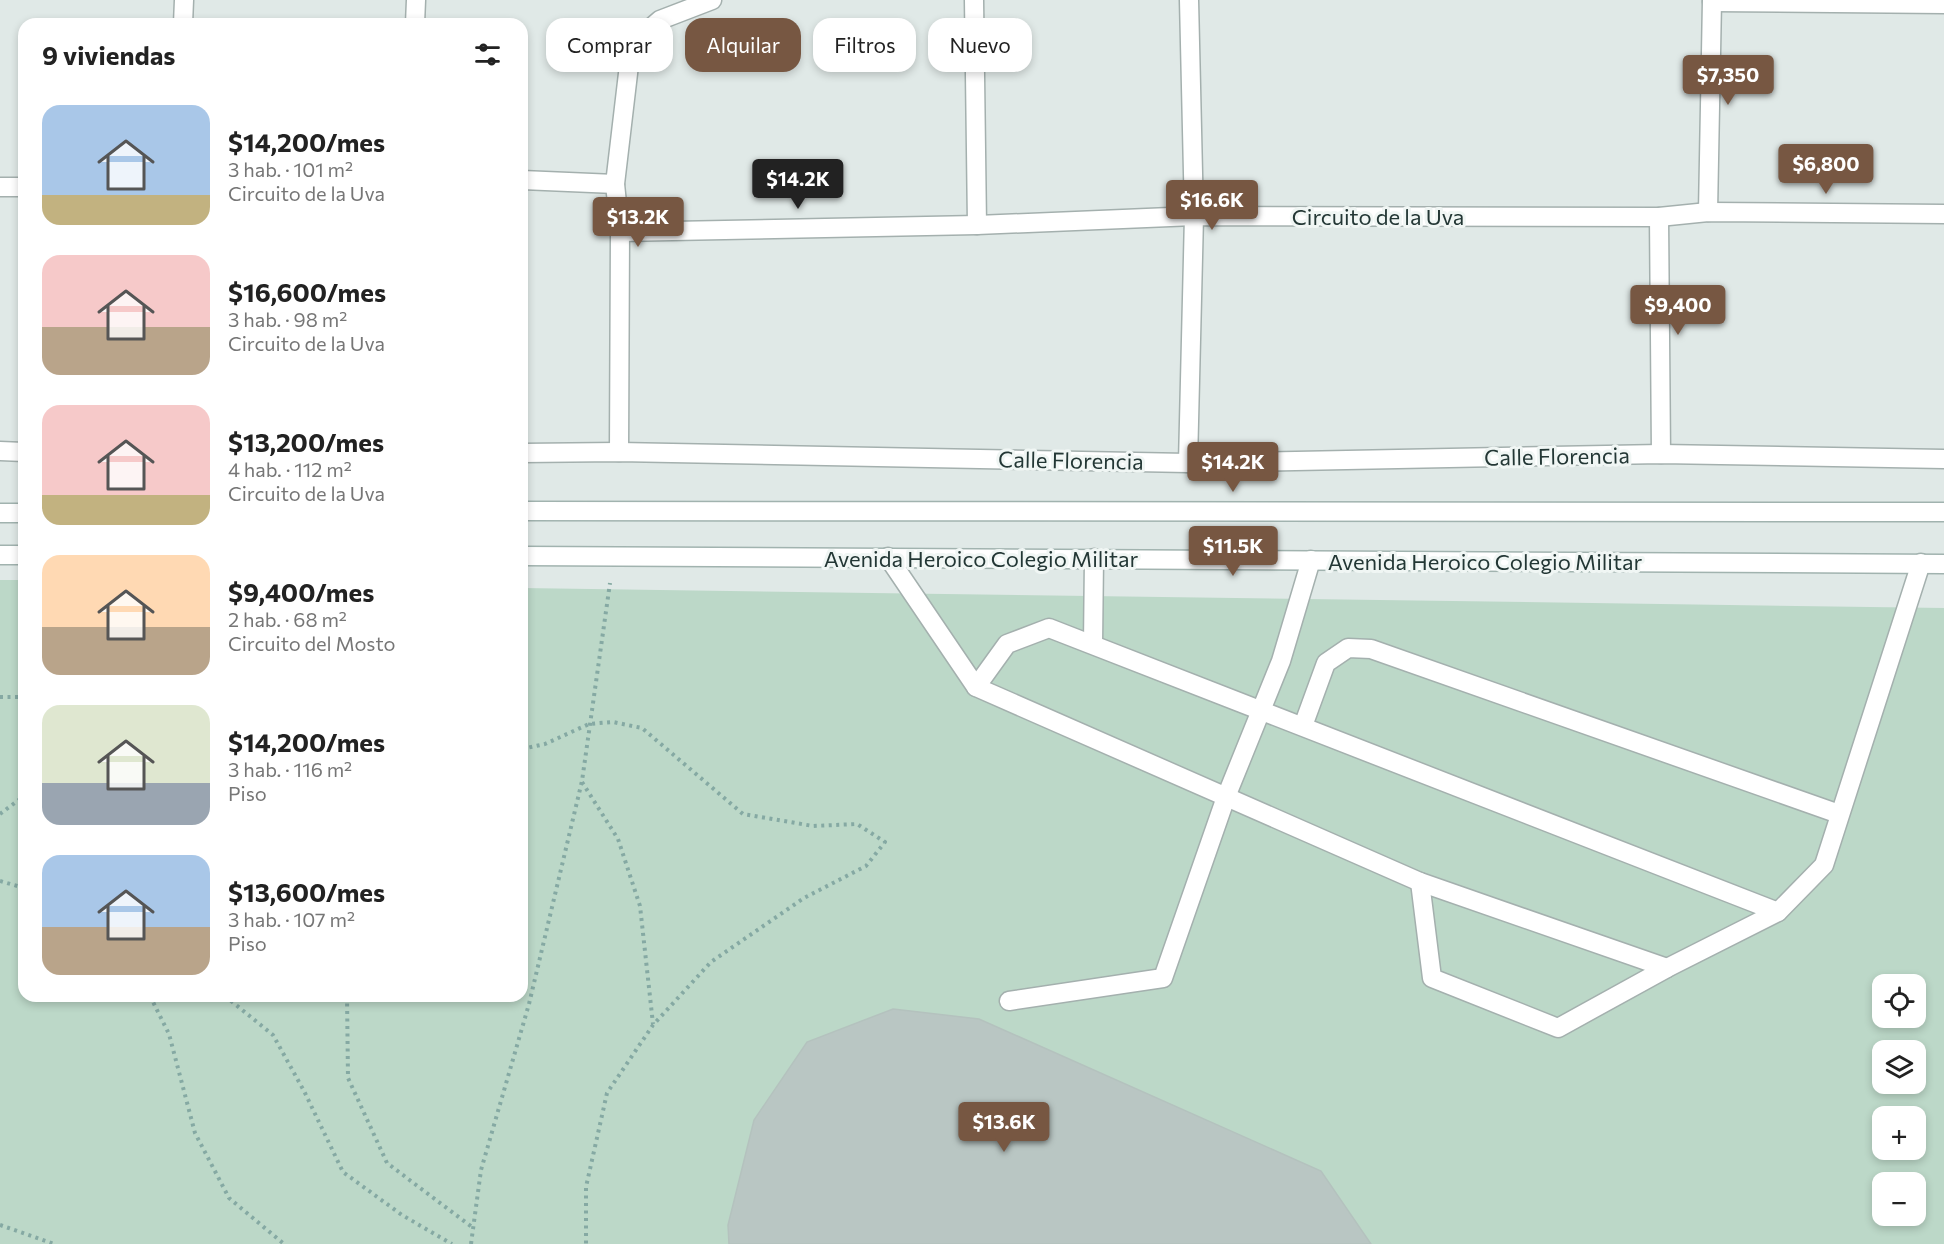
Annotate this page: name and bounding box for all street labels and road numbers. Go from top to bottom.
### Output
street label: Circuito de la Uva [1292,203,1464,230]
street label: Calle Florencia [1484,441,1630,471]
street label: Calle Florencia [998,445,1144,475]
street label: Avenida Heroico Colegio Militar [824,545,1139,572]
street label: Avenida Heroico Colegio Militar [1328,548,1643,575]

